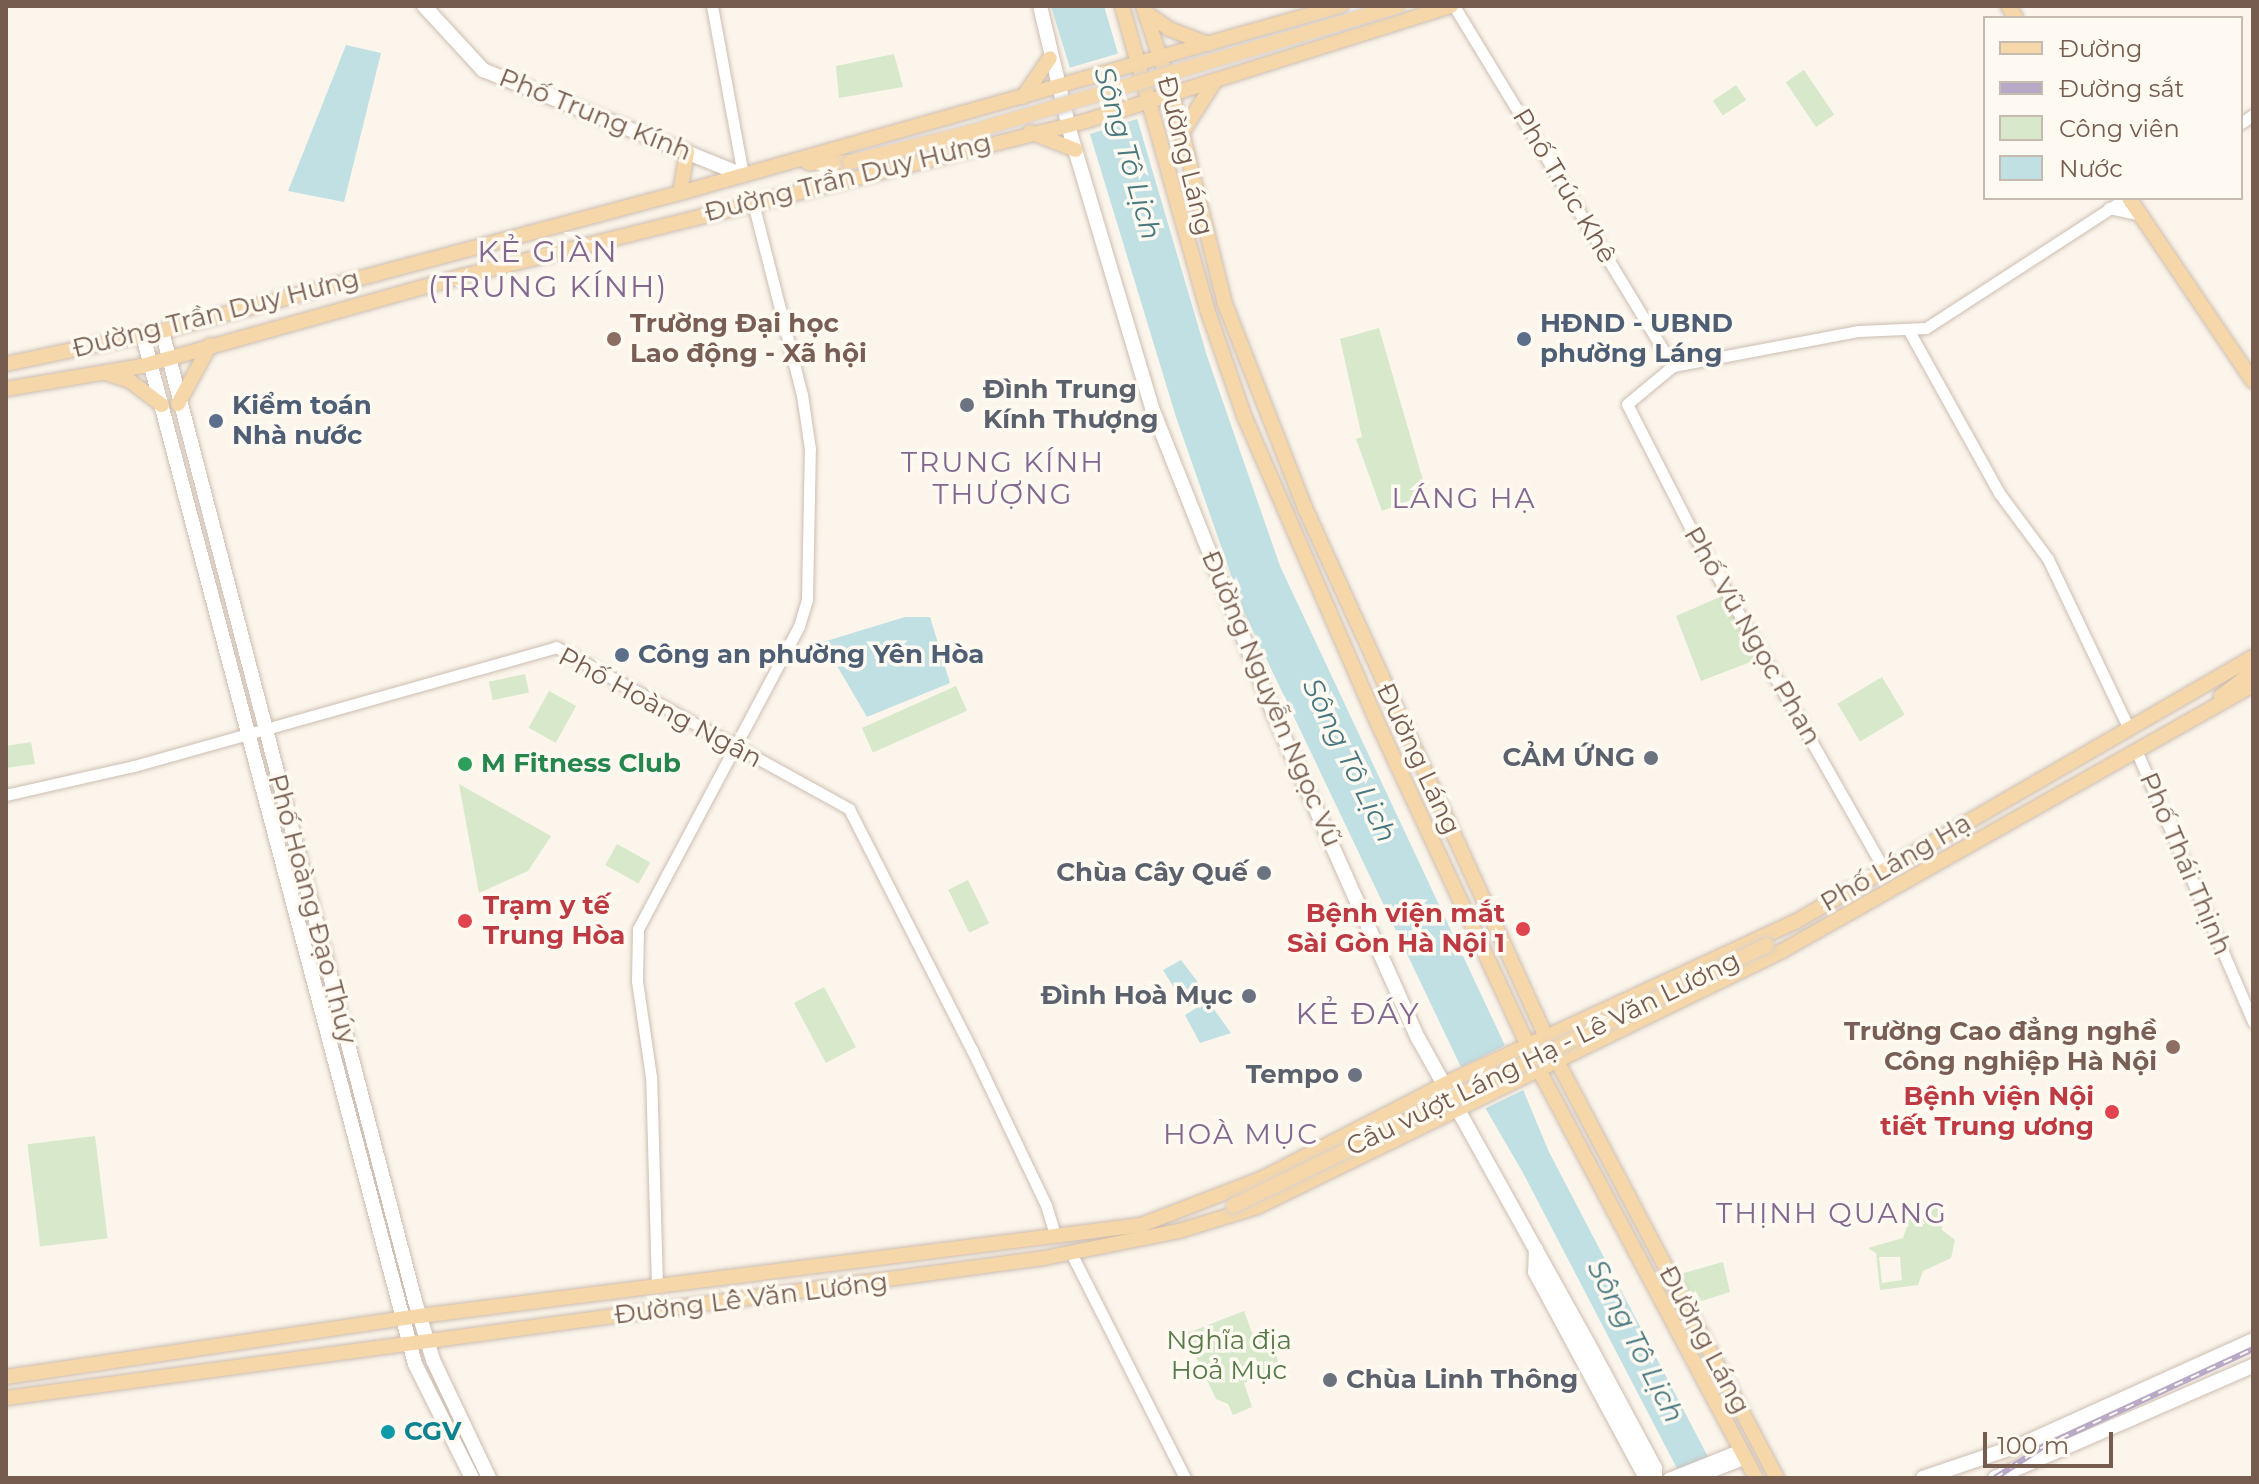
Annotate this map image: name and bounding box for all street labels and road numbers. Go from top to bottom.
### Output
street label: Phố Trung Kính [494,62,696,168]
street label: Đường Láng [1150,73,1220,239]
street label: Phố Trúc Khê [1506,103,1622,269]
street label: Đường Trần Duy Hưng [701,127,995,229]
street label: Đường Trần Duy Hưng [69,263,363,365]
street label: Phố Vũ Ngọc Phan [1677,521,1827,751]
street label: Đường Nguyễn Ngọc Vũ [1194,546,1348,852]
street label: Phố Hoàng Ngân [553,641,767,775]
street label: Đường Láng [1369,678,1467,840]
street label: Phố Thái Thịnh [2132,768,2238,960]
street label: Phố Hoàng Đạo Thúy [261,771,363,1047]
street label: Phố Láng Hạ [1815,807,1977,919]
street label: Cầu vượt Láng Hạ - Lê Văn Lương [1341,945,1745,1163]
street label: Đường Láng [1652,1261,1756,1419]
street label: Đường Lê Văn Lương [613,1267,889,1331]

